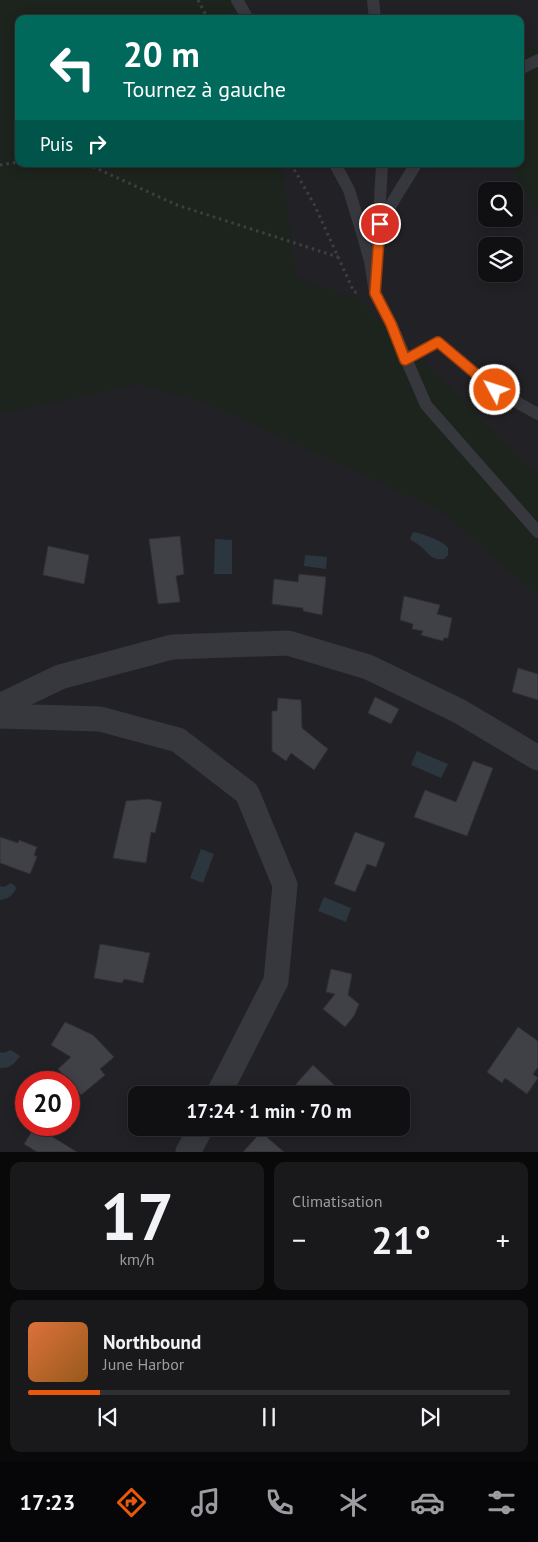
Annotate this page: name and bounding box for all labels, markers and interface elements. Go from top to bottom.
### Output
text: 20 m [123,31,200,77]
icon: left [40,35,105,100]
text: Tournez à gauche [123,75,286,103]
icon: right [83,130,111,158]
text: Puis [40,132,73,156]
map controls [478,182,523,282]
button: search [478,182,523,227]
pin [359,203,401,245]
icon: arrive [366,210,394,238]
button: layers [478,237,523,282]
position arrow [468,363,520,415]
speed limit sign: 20 [15,1071,80,1136]
text: 17:24 · 1 min · 70 m [186,1099,352,1123]
text: 17 [100,1174,174,1258]
text: Climatisation [292,1191,382,1211]
text: 21° [371,1215,431,1264]
text: − [292,1221,306,1258]
text: + [496,1221,510,1258]
text: km/h [119,1249,155,1269]
text: Northbound [103,1330,201,1354]
text: June Harbor [103,1354,184,1374]
icon: previous [94,1403,122,1431]
icon: pause [255,1403,283,1431]
icon: next [416,1403,444,1431]
icon: directions [114,1485,149,1520]
icon: music [188,1485,223,1520]
icon: phone [262,1485,297,1520]
icon: climate [336,1485,371,1520]
icon: car [410,1485,445,1520]
icon: filters [484,1485,519,1520]
text: 17:23 [19,1488,75,1516]

